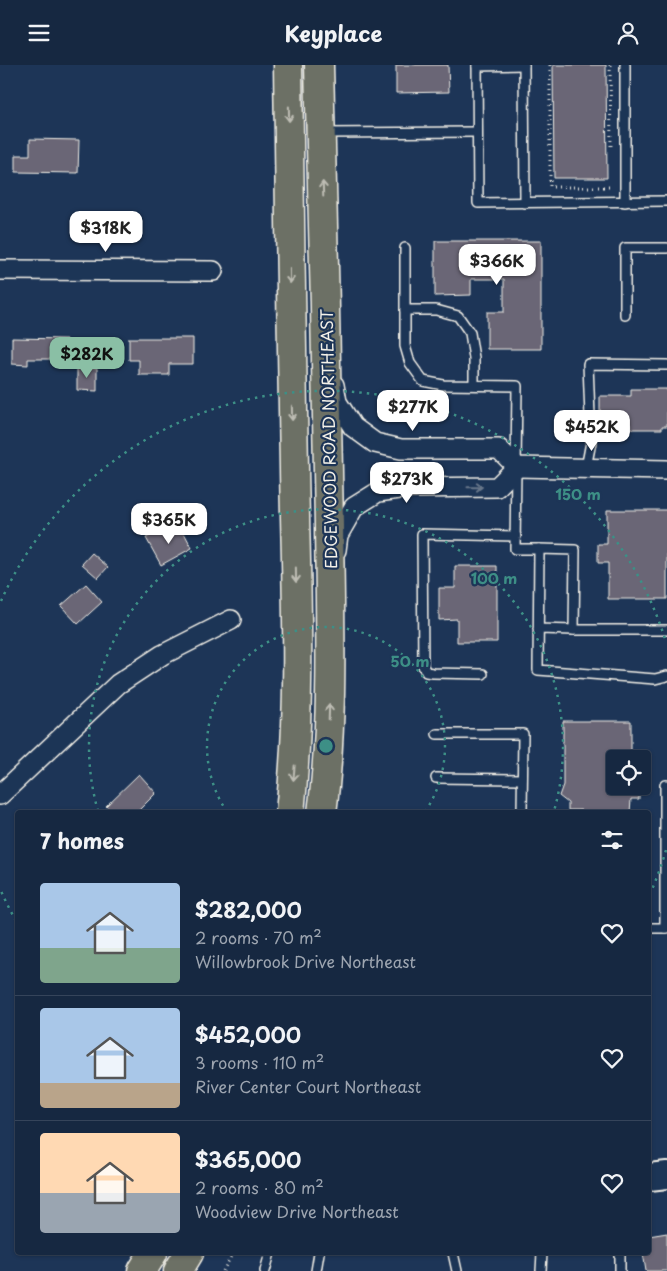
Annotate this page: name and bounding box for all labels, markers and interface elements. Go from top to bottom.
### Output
text: Keyplace [285,16,382,49]
icon: menu [25,19,53,47]
icon: person [614,19,642,47]
one-way arrow [284,105,294,121]
one-way arrow [318,181,327,197]
pin: $318K [71,211,141,253]
text: $318K [81,215,131,239]
pin: $366K [462,243,532,286]
text: $366K [470,248,524,272]
one-way arrow [286,268,295,284]
street label: EDGEWOOD ROAD NORTHEAST [314,309,342,569]
pin: $282K [52,337,122,379]
text: $282K [61,341,114,365]
pin: $277K [378,389,448,432]
text: $277K [388,394,438,418]
one-way arrow [288,405,297,421]
pin: $452K [557,409,627,452]
text: $452K [565,414,619,438]
pin: $273K [372,461,442,504]
text: $273K [381,466,433,490]
one-way arrow [466,482,482,492]
text: 150 m [555,482,601,505]
pin: $365K [134,503,204,545]
text: $365K [142,507,196,531]
text: 100 m [471,566,517,589]
one-way arrow [291,567,301,583]
text: 50 m [391,649,429,672]
one-way arrow [324,704,333,720]
centre of rings [317,737,335,755]
map controls [606,750,651,795]
button: locate [606,750,651,795]
one-way arrow [289,764,299,780]
text: 7 homes [40,824,124,856]
icon: filters [598,826,626,854]
text: $282,000 [195,893,302,925]
icon: home [80,903,140,963]
icon: heart [598,919,626,947]
text: 2 rooms · 70 m² [195,925,322,949]
text: Willowbrook Drive Northeast [195,949,416,973]
text: $452,000 [195,1018,301,1050]
icon: home [80,1028,140,1088]
icon: heart [598,1044,626,1072]
text: 3 rooms · 110 m² [195,1050,324,1074]
text: River Center Court Northeast [195,1074,421,1098]
text: $365,000 [195,1143,301,1175]
icon: home [80,1153,140,1213]
icon: heart [598,1169,626,1197]
text: 2 rooms · 80 m² [195,1175,324,1199]
text: Woodview Drive Northeast [195,1199,399,1223]

